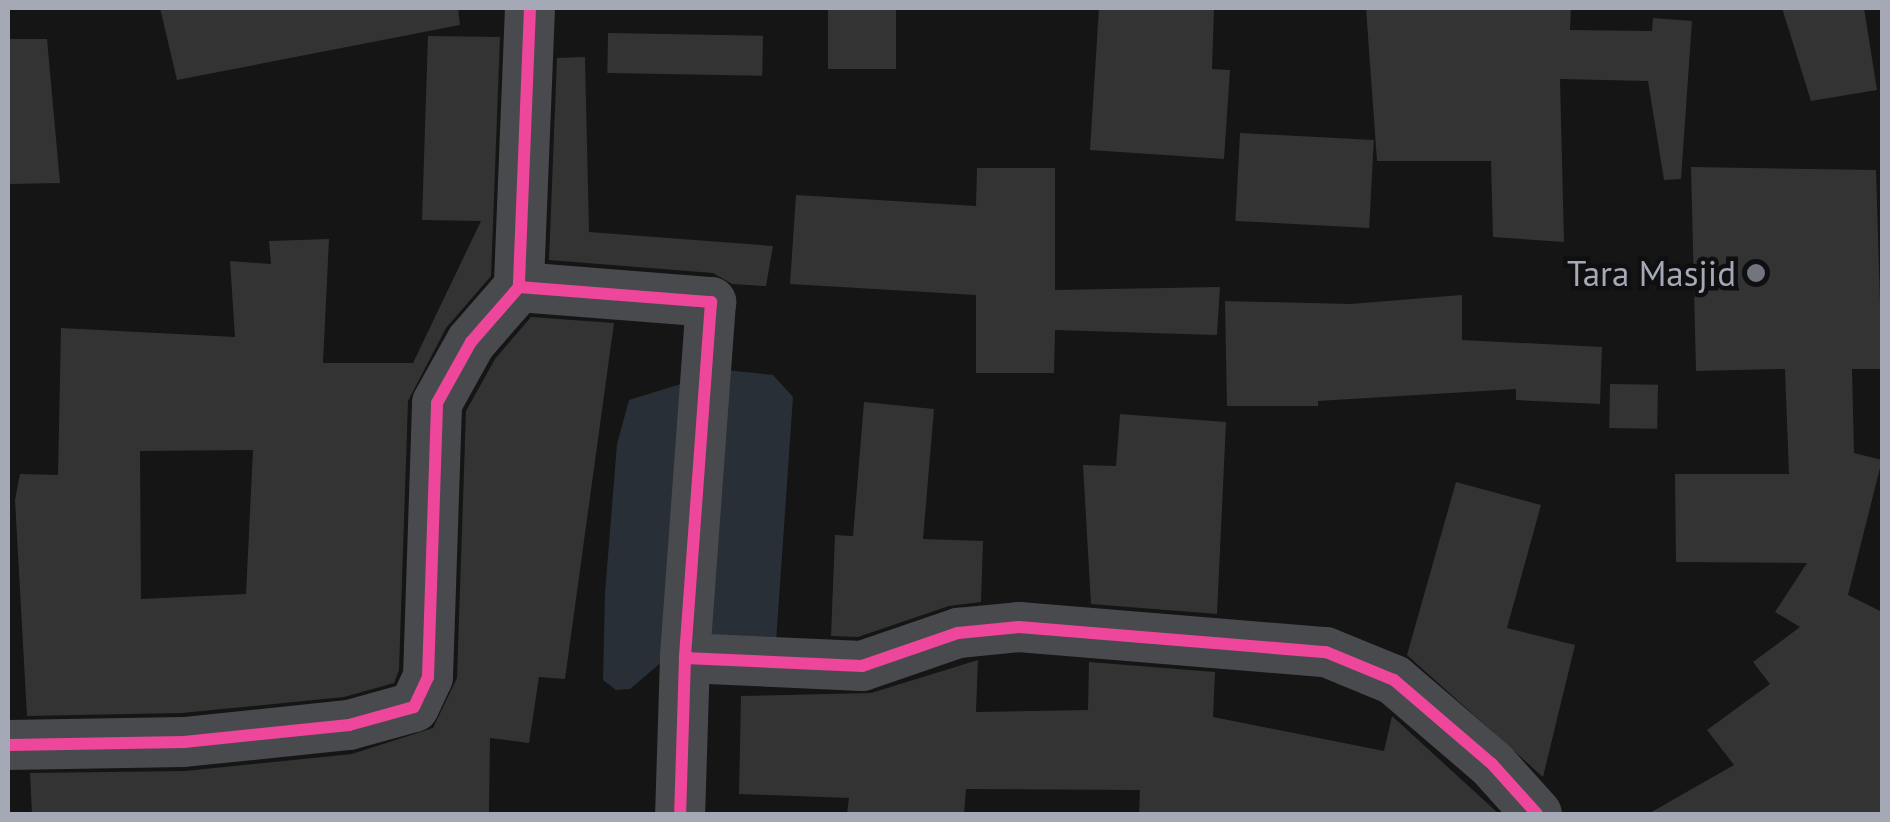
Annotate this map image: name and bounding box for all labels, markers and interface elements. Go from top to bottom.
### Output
place label: Tara Masjid [1567,252,1736,294]
marker: Tara Masjid [1745,262,1767,284]

